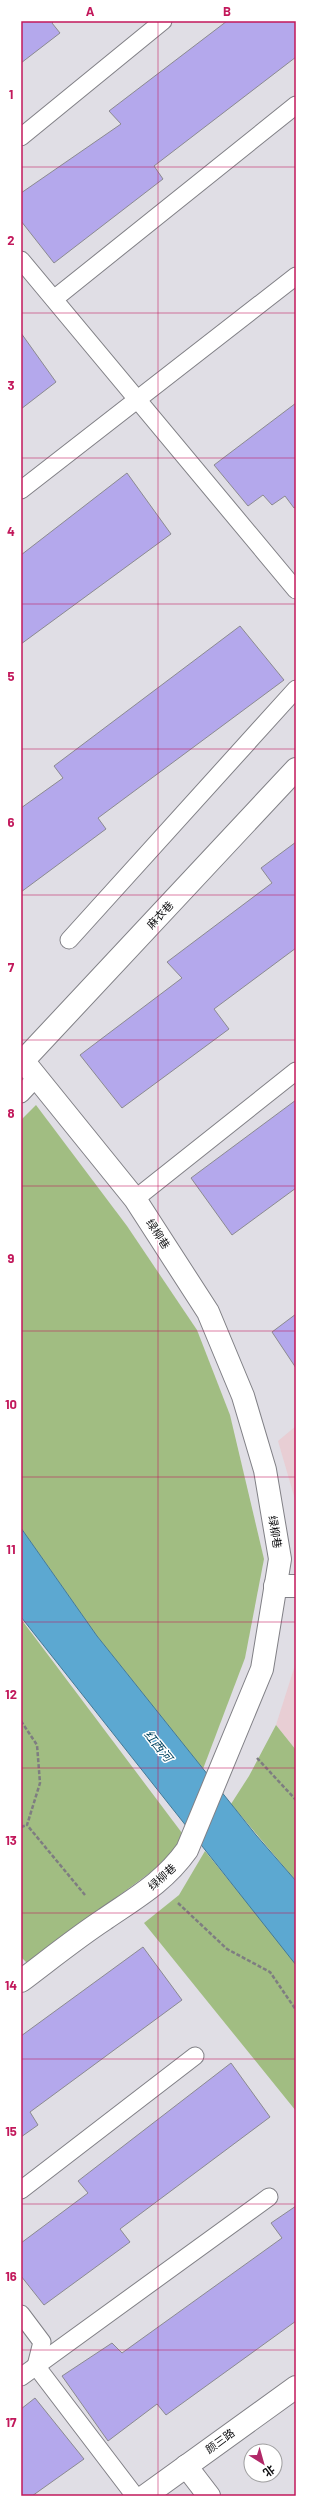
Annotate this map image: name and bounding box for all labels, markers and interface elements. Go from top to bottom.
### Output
text: A [86,3,95,19]
text: B [223,3,231,19]
text: 1 [9,86,13,102]
text: 2 [7,232,15,248]
text: 3 [7,377,15,393]
text: 4 [7,523,15,539]
text: 5 [7,668,15,684]
text: 6 [8,814,15,830]
street label: 麻衣巷 [144,898,176,931]
text: 7 [8,959,15,975]
text: 8 [7,1105,15,1121]
street label: 绿柳巷 [144,1216,173,1251]
text: 9 [8,1250,15,1266]
text: 10 [5,1396,17,1412]
street label: 绿柳巷 [266,1515,284,1549]
text: 11 [6,1541,16,1557]
text: 12 [5,1686,17,1702]
water label: 红西河 [142,1727,177,1765]
text: 13 [5,1832,17,1848]
street label: 绿柳巷 [145,1861,178,1892]
text: 14 [5,1977,17,1993]
text: 15 [5,2123,17,2139]
text: 16 [5,2268,17,2284]
text: 17 [5,2414,17,2430]
street label: 颜三路 [203,2426,237,2456]
north arrow [243,2443,283,2483]
text: 北 [261,2463,278,2480]

